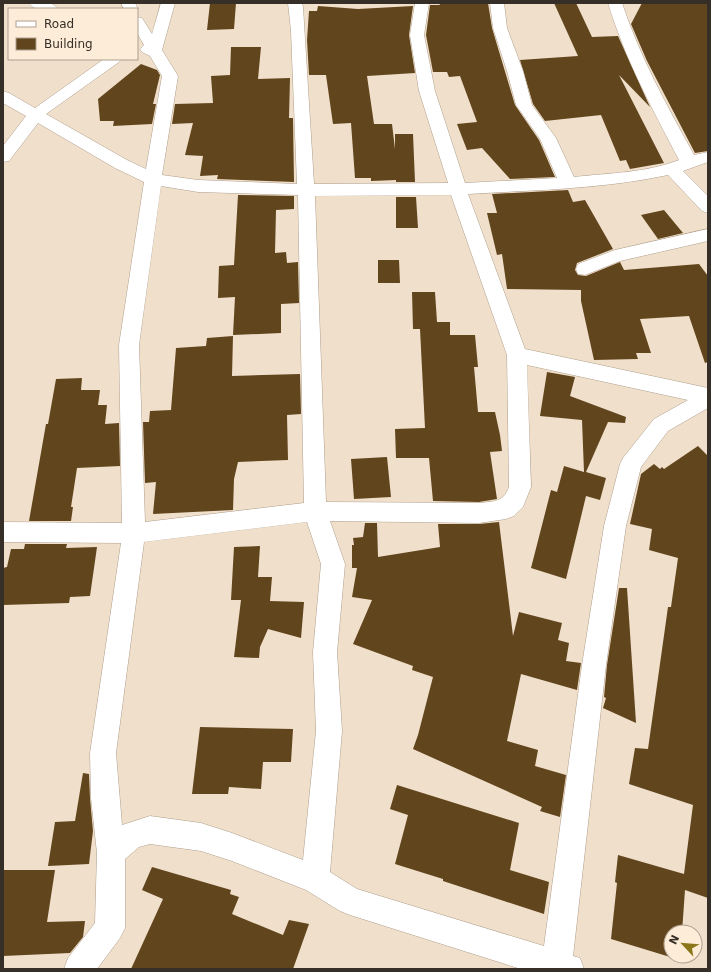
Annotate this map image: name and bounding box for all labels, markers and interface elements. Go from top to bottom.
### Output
legend [8,8,138,60]
text: Road [44,17,74,31]
text: Building [44,37,93,51]
north arrow [663,924,703,964]
text: N [667,933,682,947]

